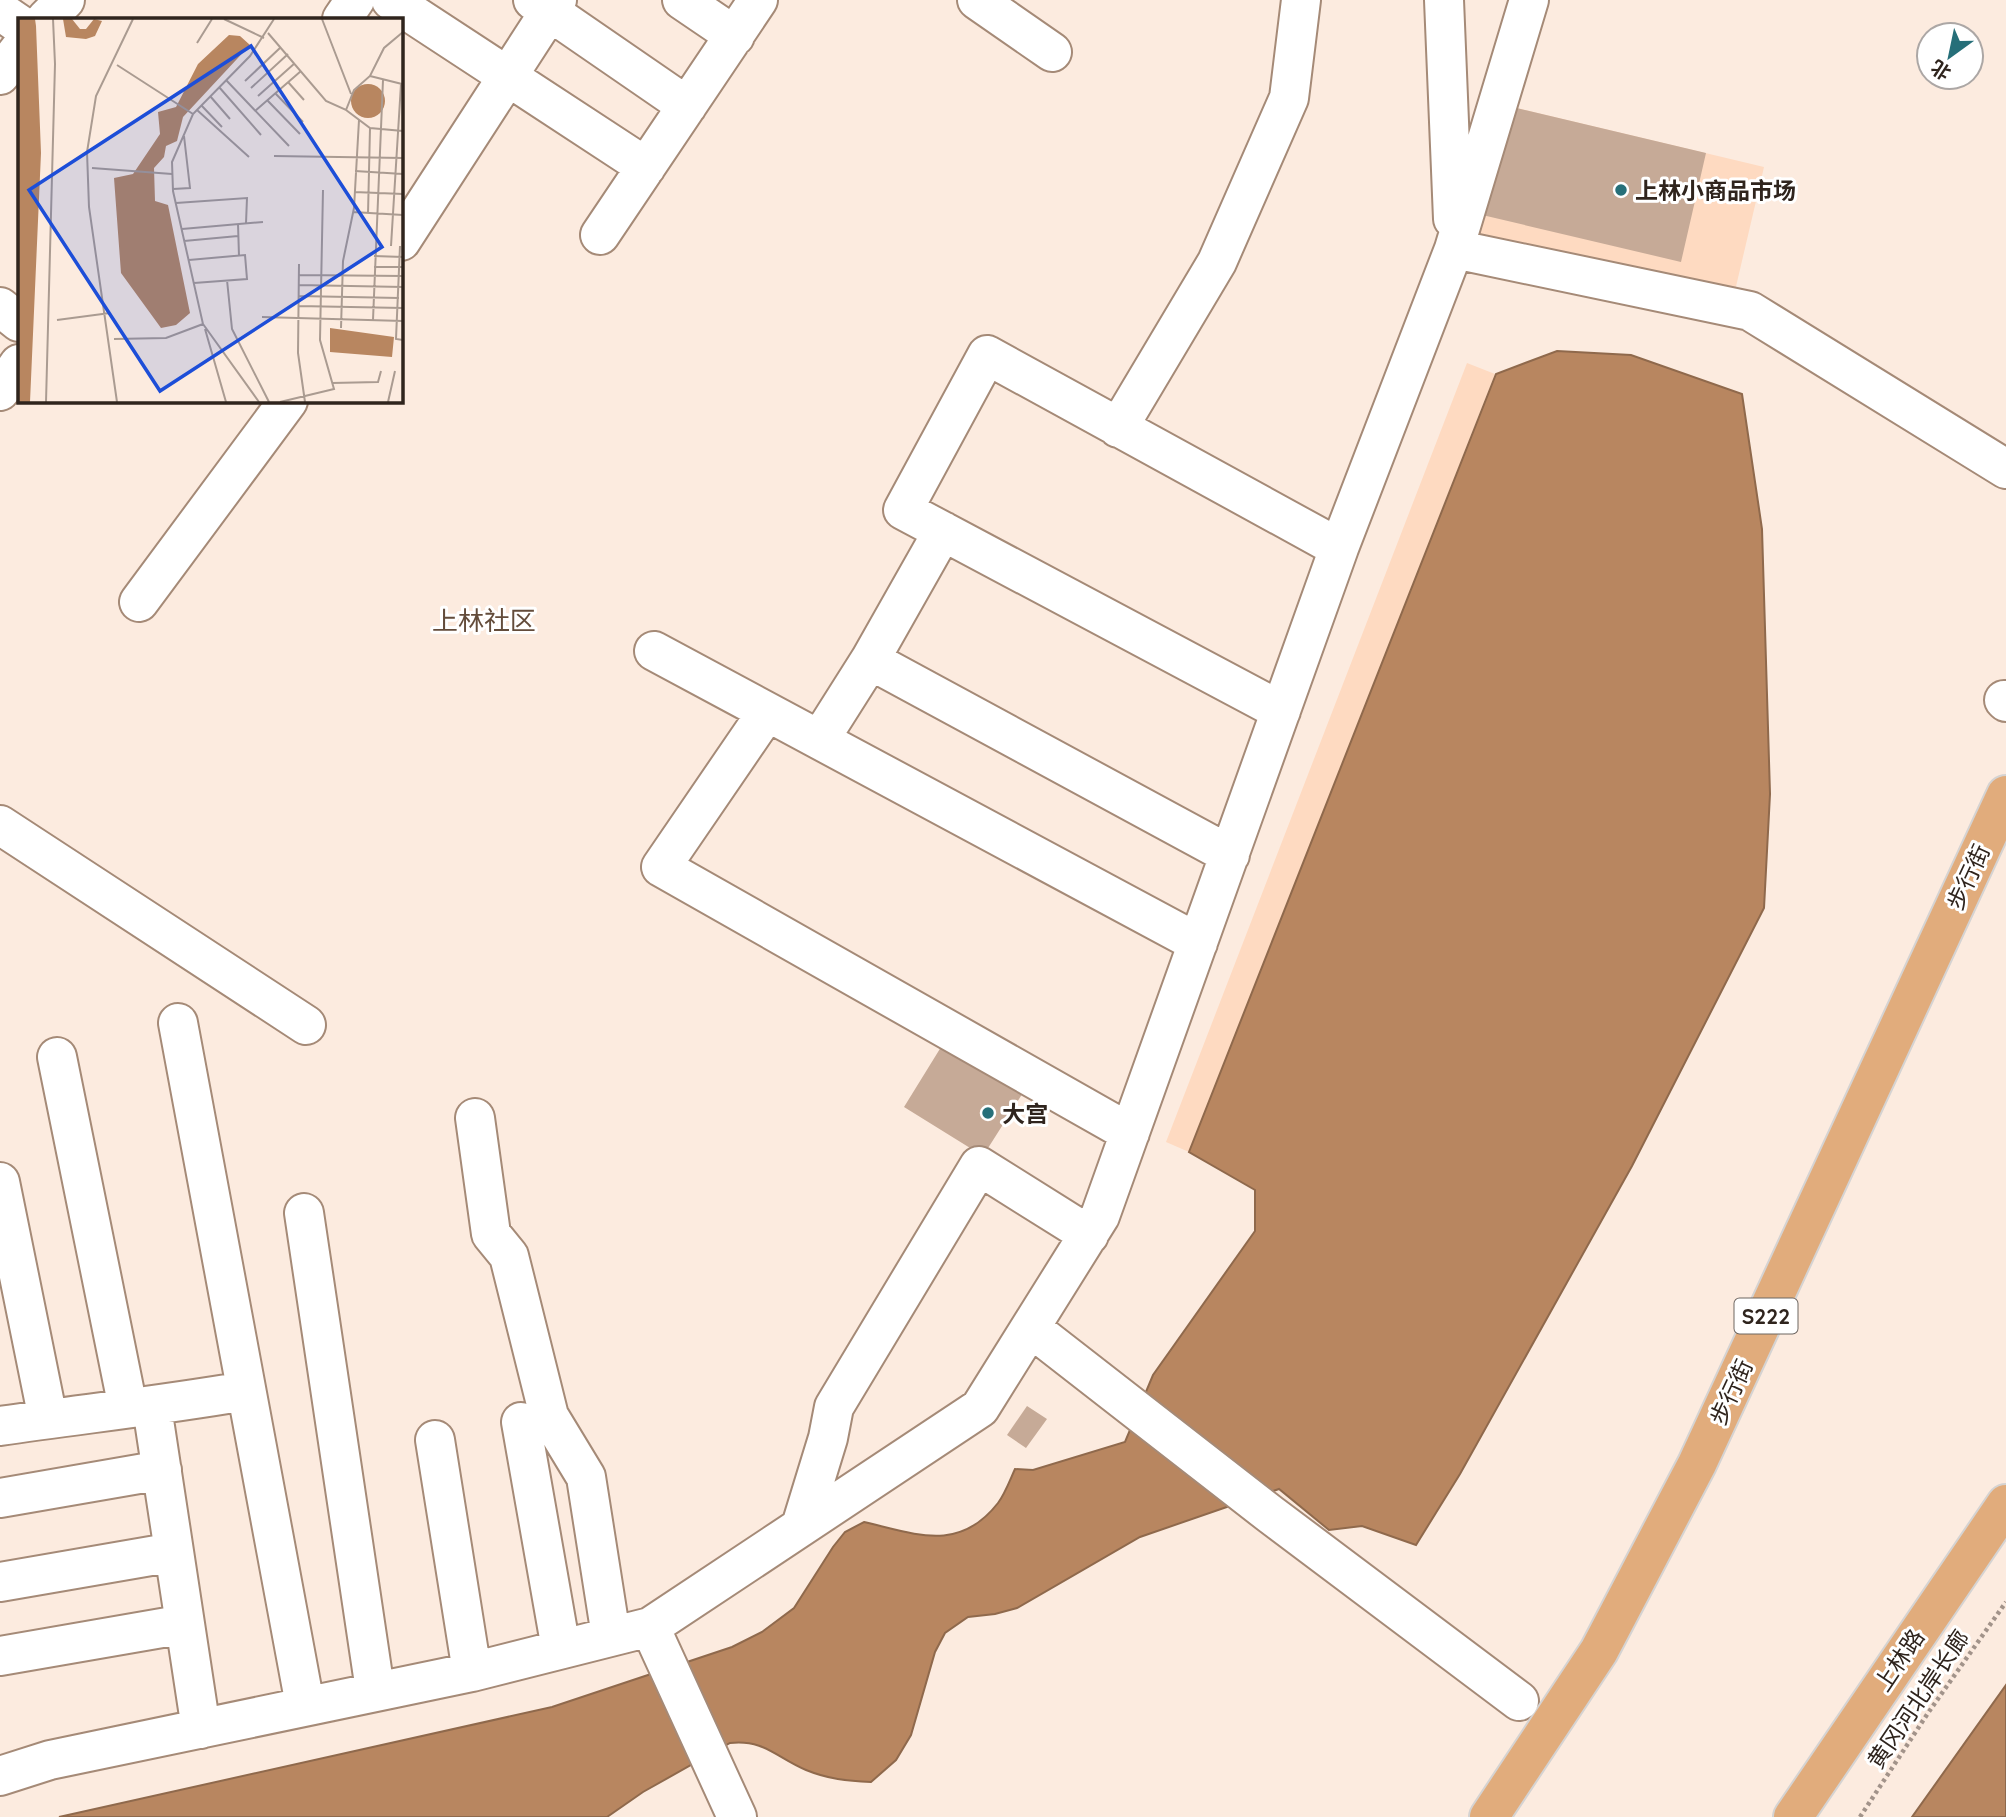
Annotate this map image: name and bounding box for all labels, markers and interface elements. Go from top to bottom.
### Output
inset map [18,18,402,402]
north arrow [1915,21,1985,91]
text: 北 [1926,55,1955,85]
place label: 上林小商品市场 [1635,176,1796,205]
marker: 上林小商品市场 [1613,182,1629,198]
district label: 上林社区 [432,604,536,637]
street label: 步行街 [1940,840,1996,914]
place label: 大宫 [1002,1099,1048,1128]
marker: 大宫 [980,1105,996,1121]
road number: S222 [1734,1298,1798,1334]
street label: 步行街 [1703,1355,1759,1429]
street label: 上林路 [1868,1623,1930,1697]
street label: 黄冈河北岸长廊 [1861,1624,1975,1774]

